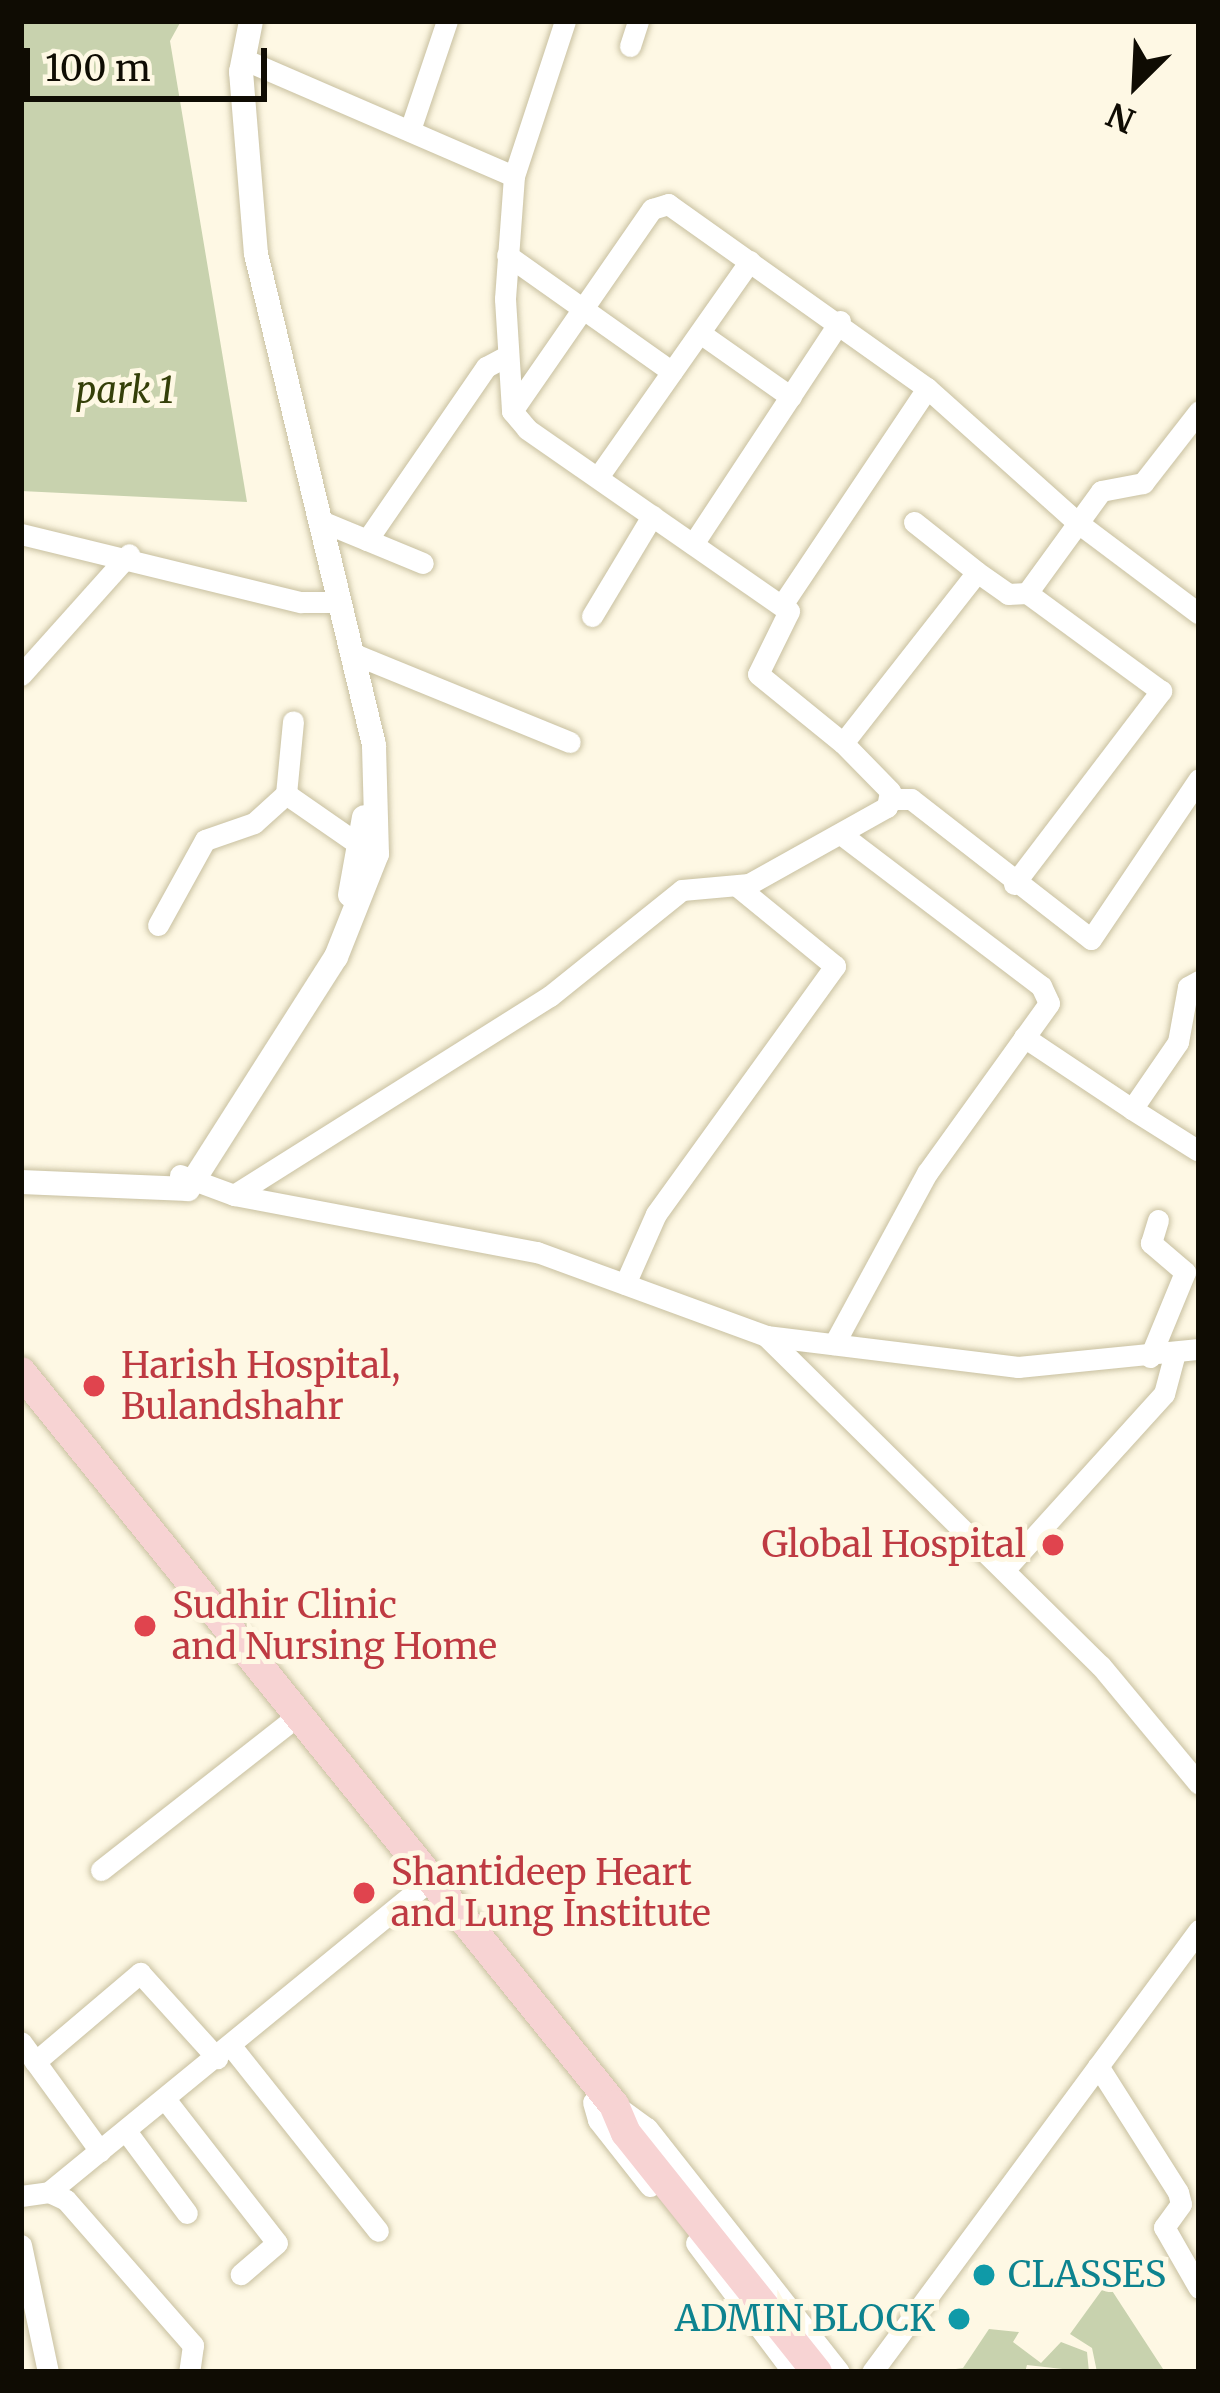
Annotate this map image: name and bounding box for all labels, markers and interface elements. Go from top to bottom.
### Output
scale bar [30,24,273,98]
north arrow [1076,24,1196,144]
text: 100 m [45,46,151,91]
text: N [1101,93,1141,141]
park label: park 1 [76,369,174,413]
place label: Harish Hospital, Bulandshahr [121,1343,400,1428]
marker: Harish Hospital, Bulandshahr [78,1370,110,1402]
place label: Global Hospital [762,1523,1026,1567]
marker: Global Hospital [1037,1529,1069,1561]
place label: Sudhir Clinic and Nursing Home [172,1583,497,1668]
marker: Sudhir Clinic and Nursing Home [129,1610,161,1642]
place label: Shantideep Heart and Lung Institute [391,1850,711,1935]
marker: Shantideep Heart and Lung Institute [348,1877,380,1909]
place label: CLASSES [1008,2253,1166,2297]
marker: CLASSES [971,2262,997,2288]
place label: ADMIN BLOCK [675,2297,935,2341]
marker: ADMIN BLOCK [946,2306,972,2332]

